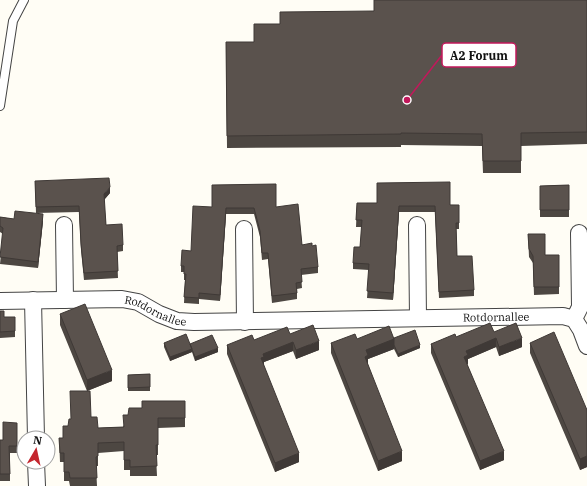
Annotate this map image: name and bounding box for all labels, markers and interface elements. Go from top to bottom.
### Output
callout: A2 Forum [442,43,516,67]
text: A2 Forum [450,48,508,63]
street label: Rotdornallee [123,293,187,329]
street label: Rotdornallee [463,310,530,325]
north arrow [16,430,56,470]
text: N [32,433,43,448]

